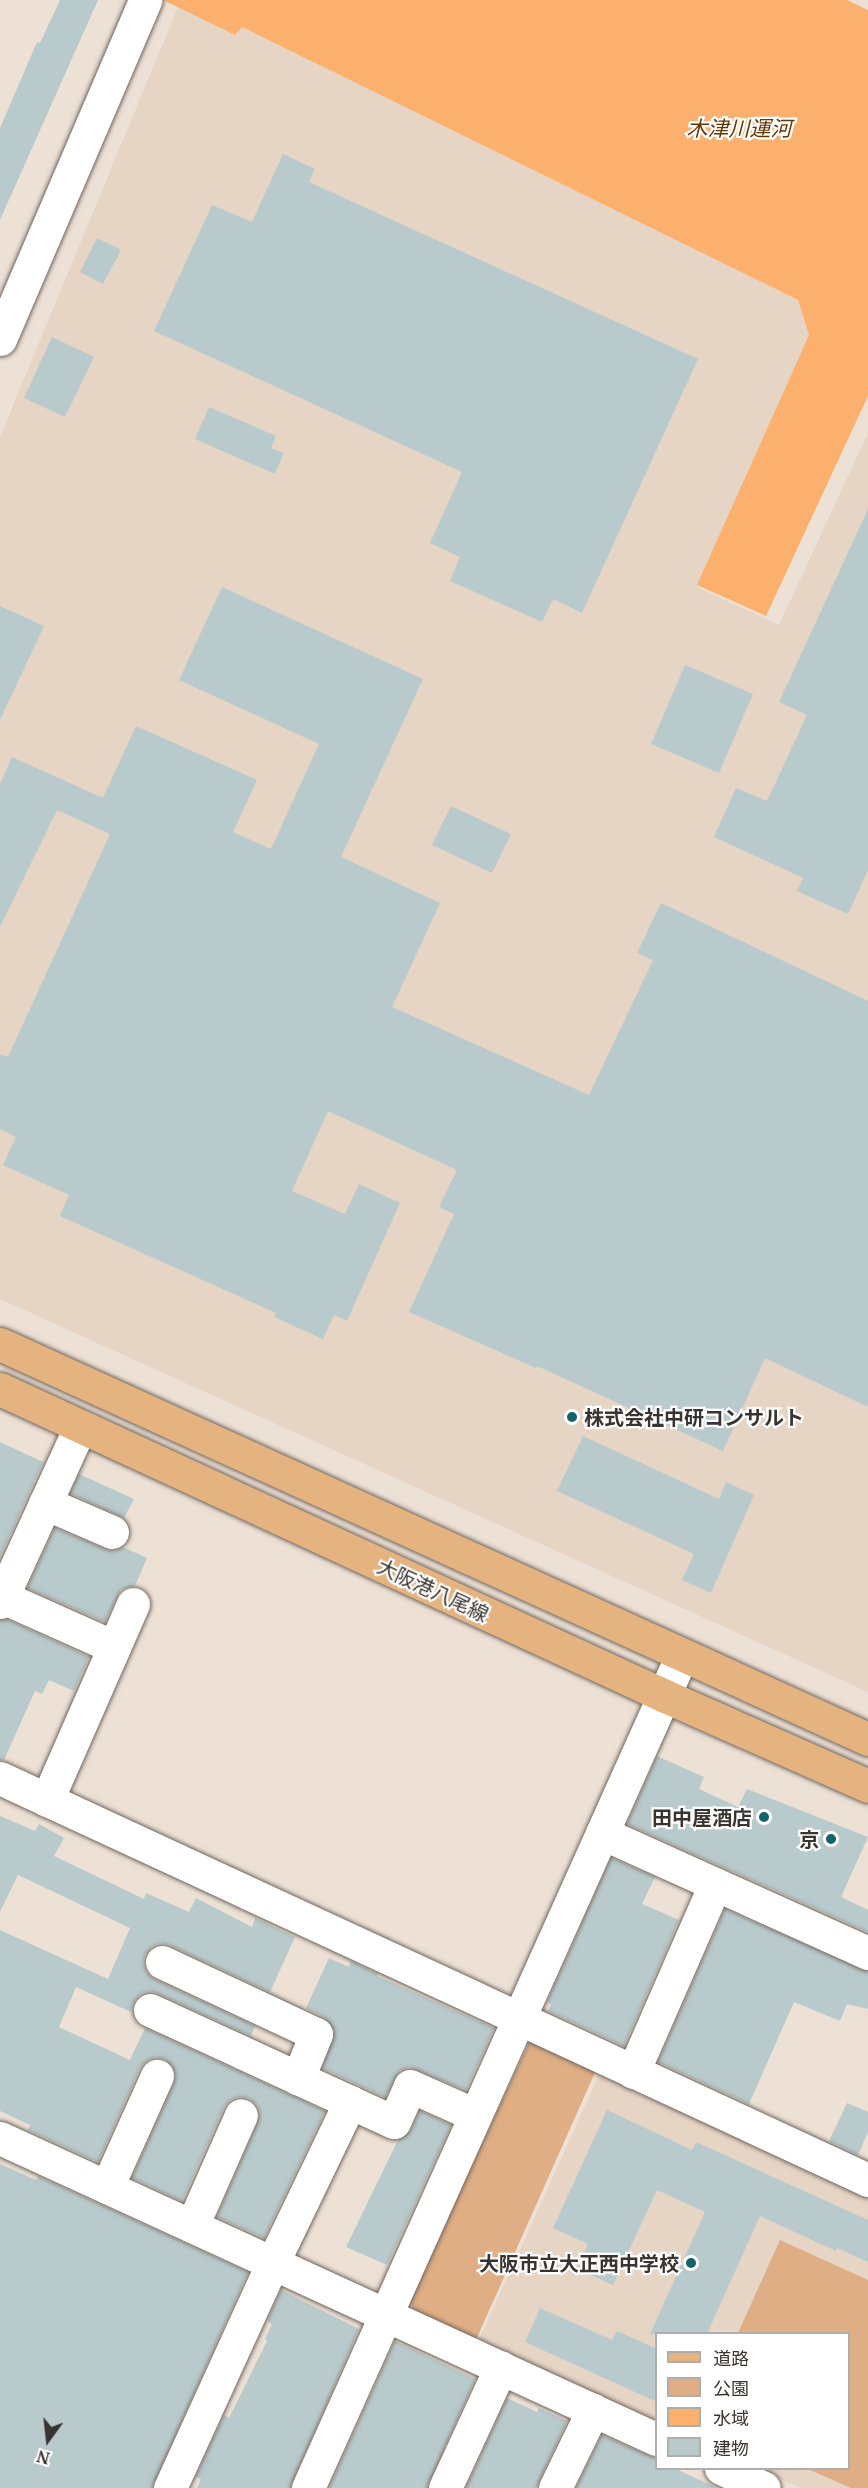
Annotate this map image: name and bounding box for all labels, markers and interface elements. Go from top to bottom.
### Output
water label: 木津川運河 [687,115,791,141]
place label: 株式会社中研コンサルト [584,1405,804,1429]
marker: 株式会社中研コンサルト [565,1410,579,1424]
street label: 大阪港八尾線 [374,1554,492,1626]
place label: 田中屋酒店 [652,1805,752,1829]
marker: 田中屋酒店 [757,1810,771,1824]
place label: 京 [799,1827,819,1851]
marker: 京 [824,1832,838,1846]
place label: 大阪市立大正西中学校 [479,2251,679,2275]
marker: 大阪市立大正西中学校 [684,2256,698,2270]
legend [655,2332,850,2470]
text: 道路 [713,2346,749,2370]
text: 公園 [713,2376,749,2400]
text: 水域 [713,2406,749,2430]
north arrow [18,2410,78,2470]
text: 建物 [713,2436,749,2460]
text: N [34,2445,52,2470]

